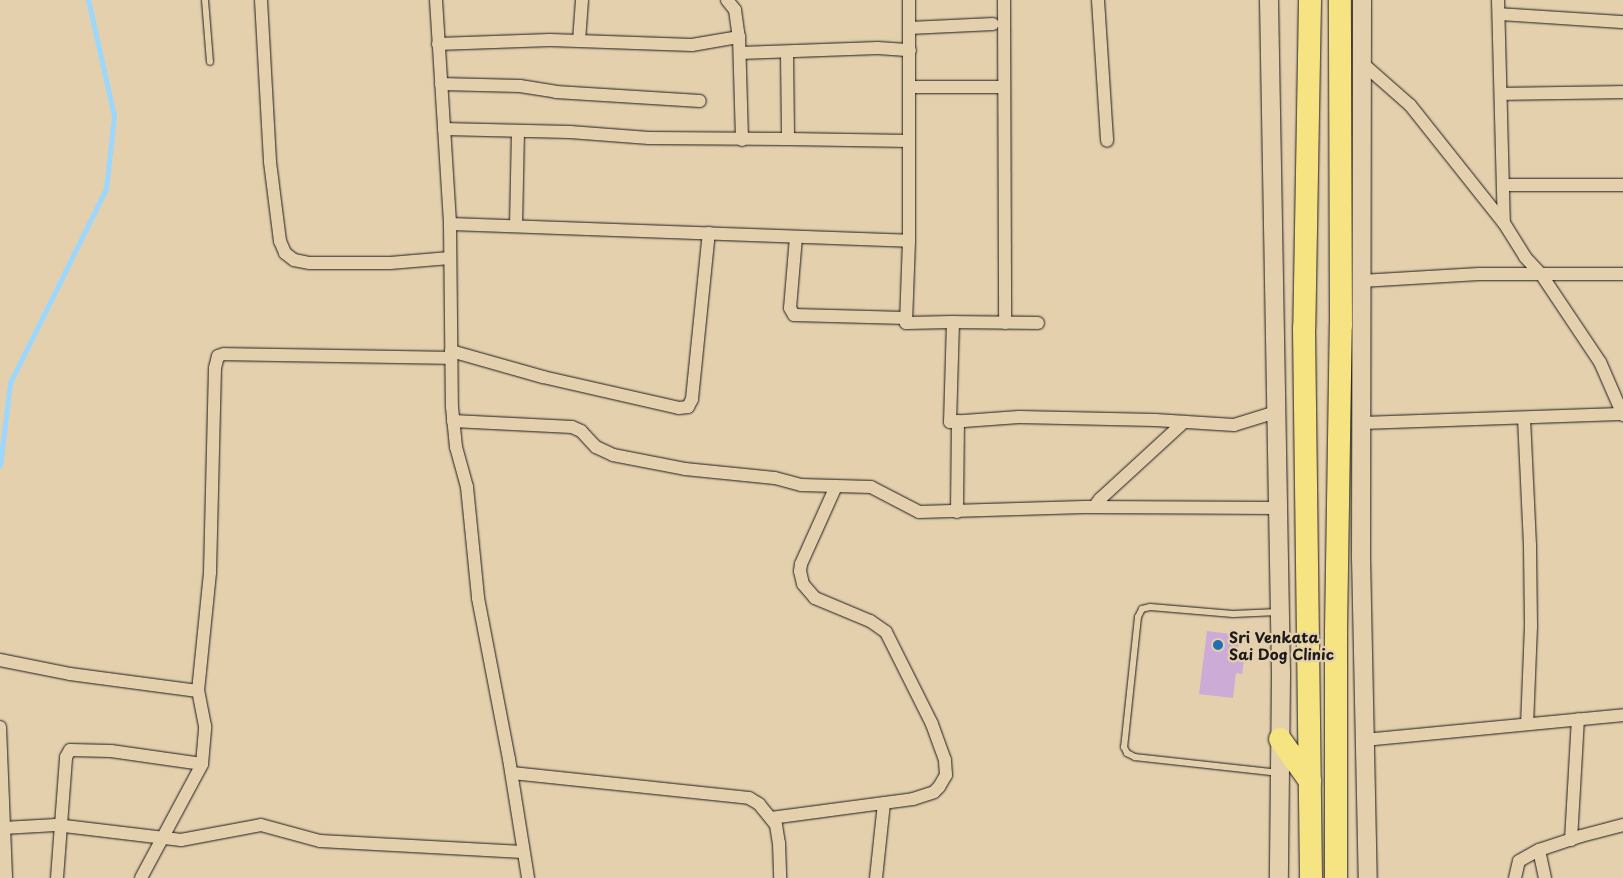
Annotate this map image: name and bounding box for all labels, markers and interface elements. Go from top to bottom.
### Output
place label: Sri Venkata Sai Dog Clinic [1229,627,1334,662]
marker: Sri Venkata Sai Dog Clinic [1211,638,1225,652]

